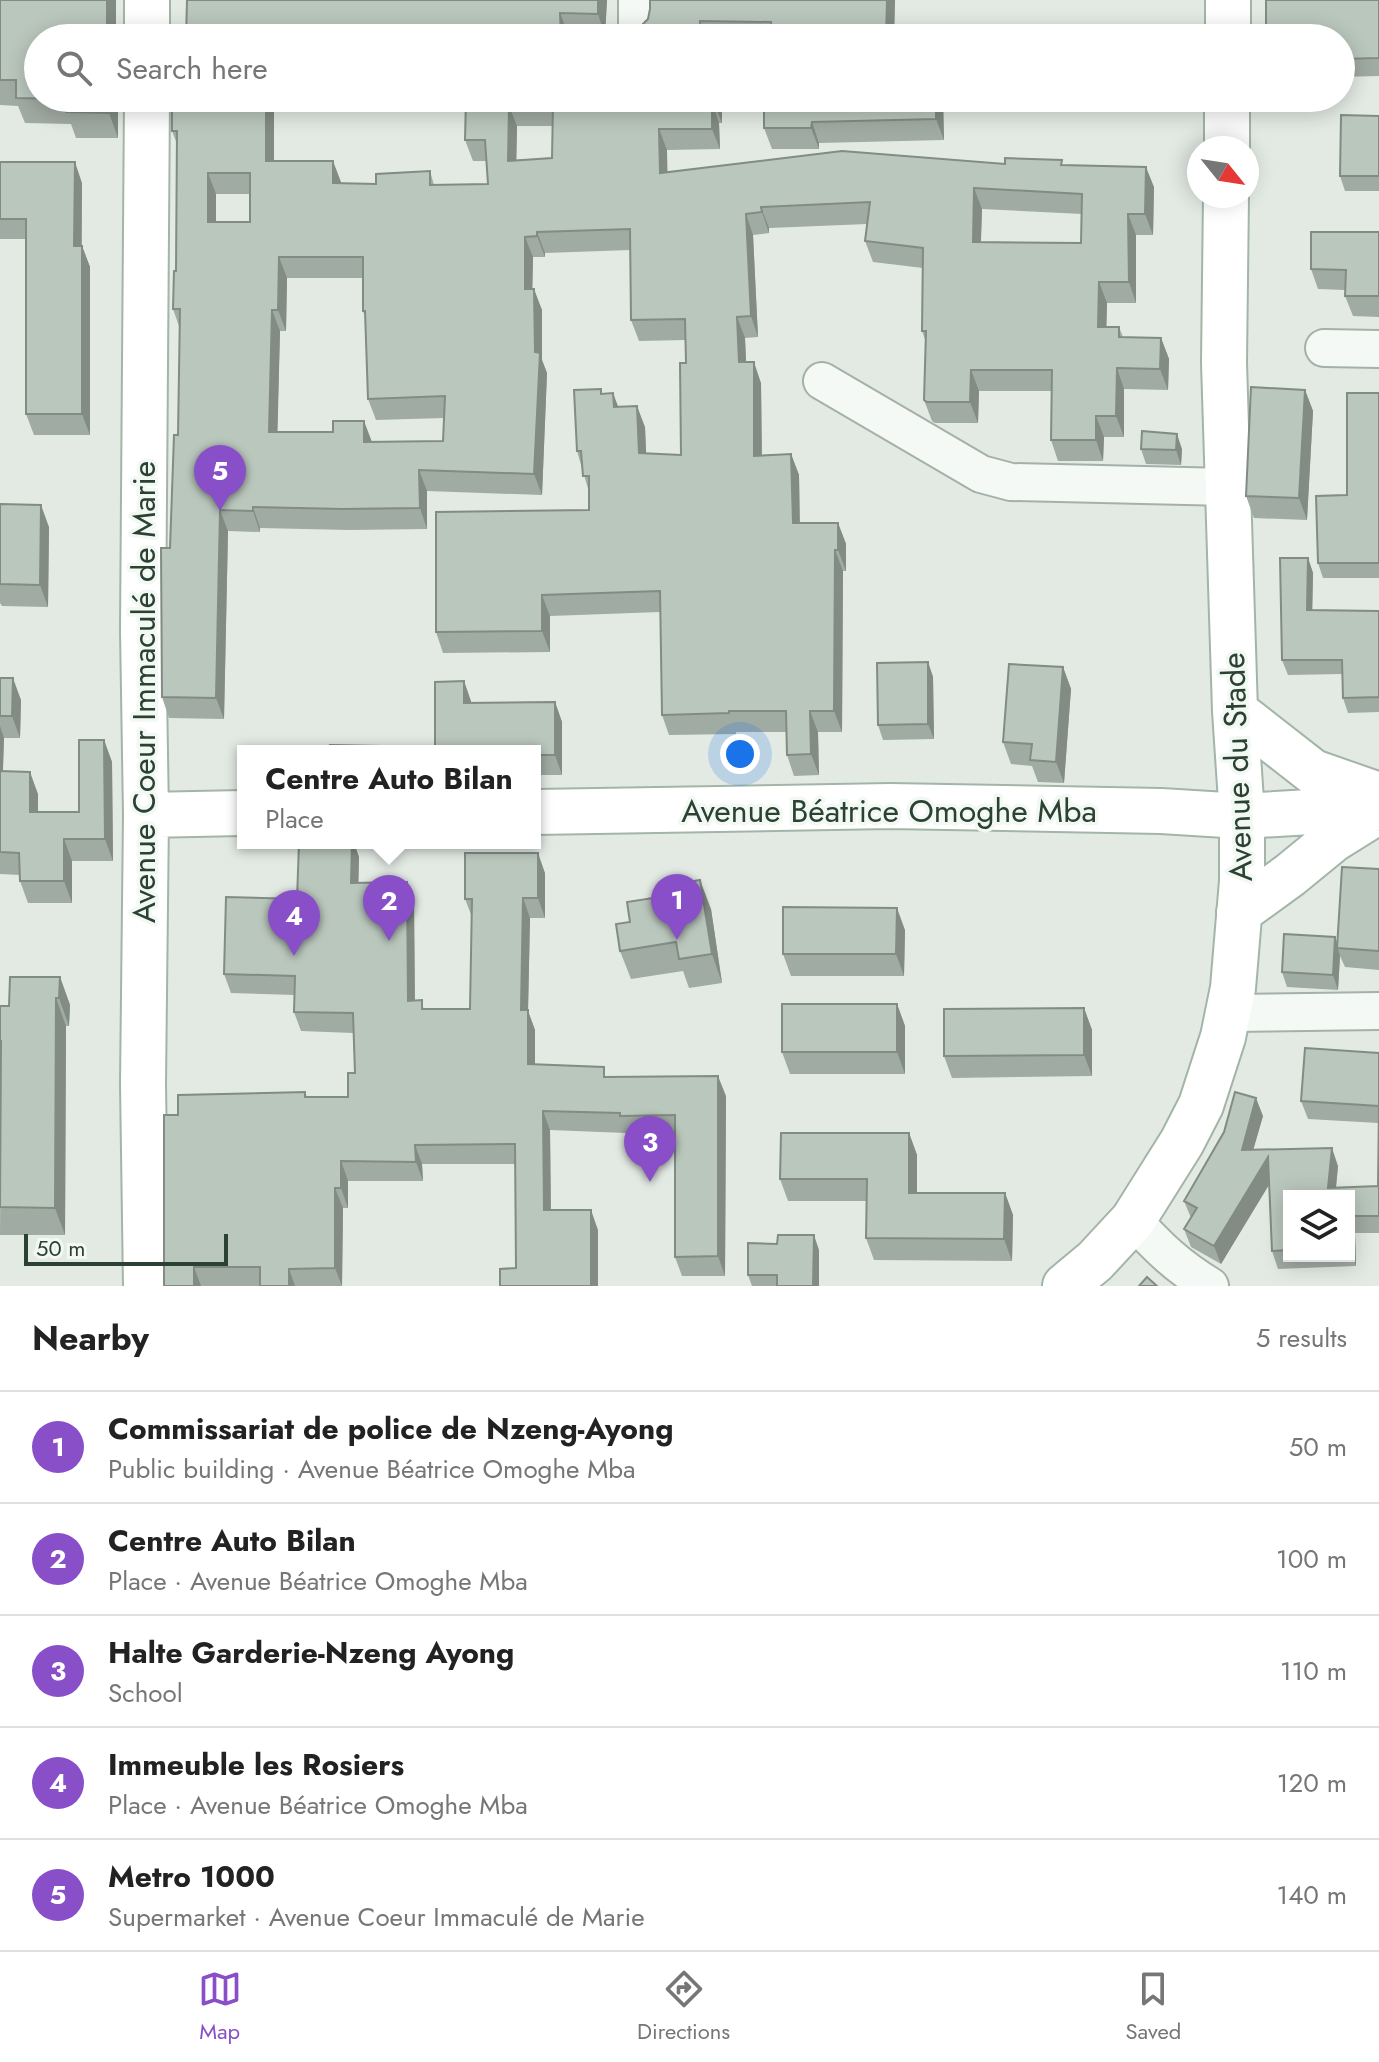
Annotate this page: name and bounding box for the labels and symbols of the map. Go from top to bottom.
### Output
north arrow [1187,136,1259,208]
pin: 5 [194,445,246,511]
street label: Avenue Coeur Immaculé de Marie [121,461,167,923]
street label: Avenue du Stade [1210,652,1264,882]
your location [720,734,760,774]
street label: Avenue Béatrice Omoghe Mba [681,788,1097,834]
pin: 1 [651,874,703,940]
pin: 2 [363,875,415,941]
pin: 4 [268,890,320,956]
pin: 3 [624,1116,676,1182]
scale bar [24,1230,228,1266]

